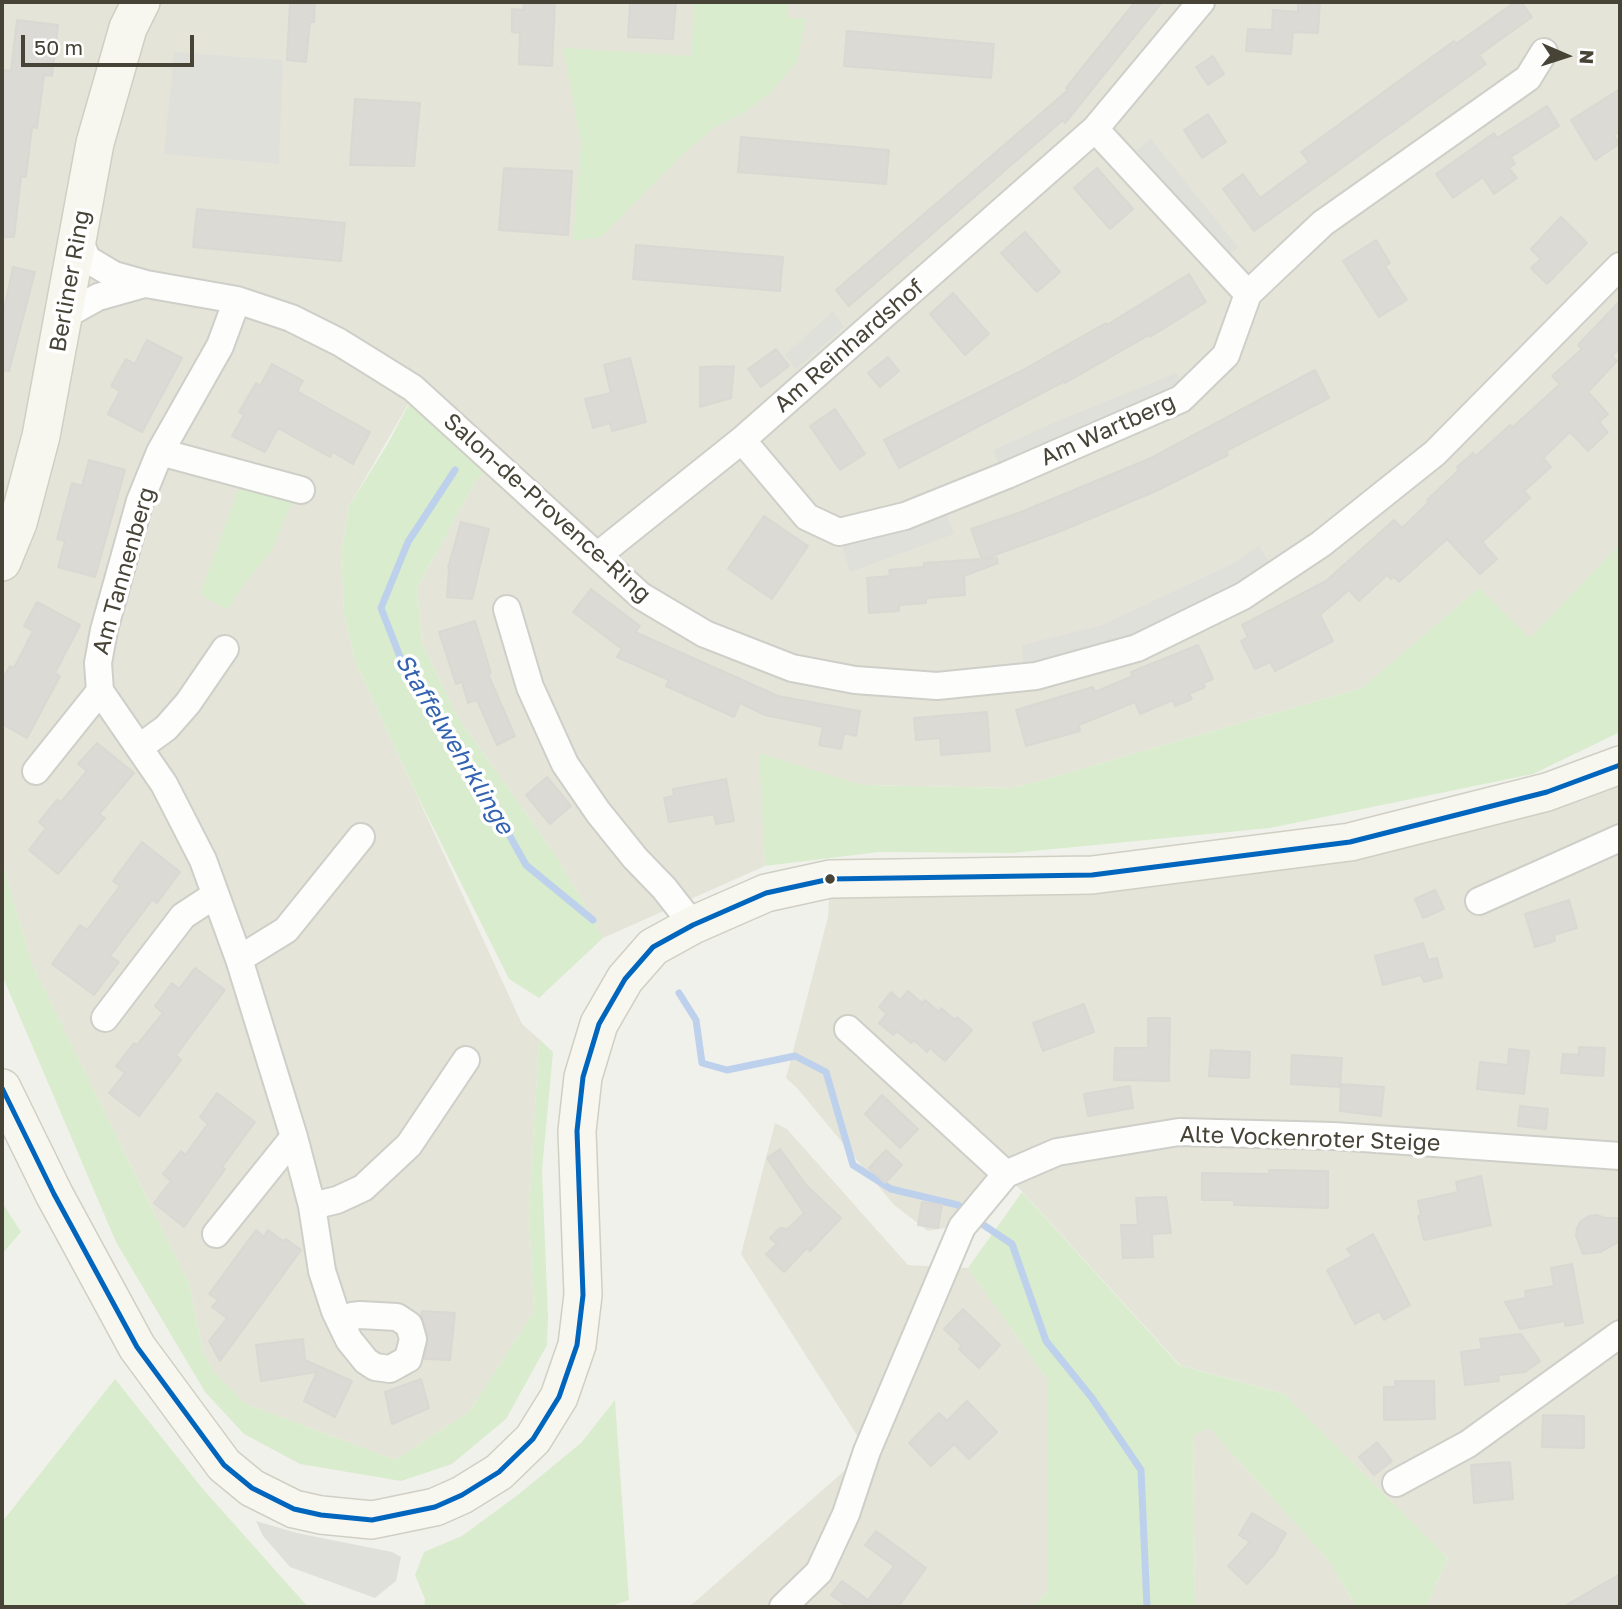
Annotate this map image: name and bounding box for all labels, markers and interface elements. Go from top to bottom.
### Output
scale bar [24,21,198,65]
north arrow [1531,21,1601,91]
text: 50 m [34,34,83,60]
text: N [1576,49,1599,65]
street label: Berliner Ring [44,208,96,354]
street label: Am Reinhardshof [769,274,929,418]
street label: Am Wartberg [1036,388,1180,472]
street label: Salon-de-Provence-Ring [438,408,656,608]
street label: Am Tannenberg [87,484,161,658]
water label: Staffelwehrklinge [389,649,519,839]
unlabelled marker [823,872,837,886]
street label: Alte Vockenroter Steige [1179,1121,1441,1157]

